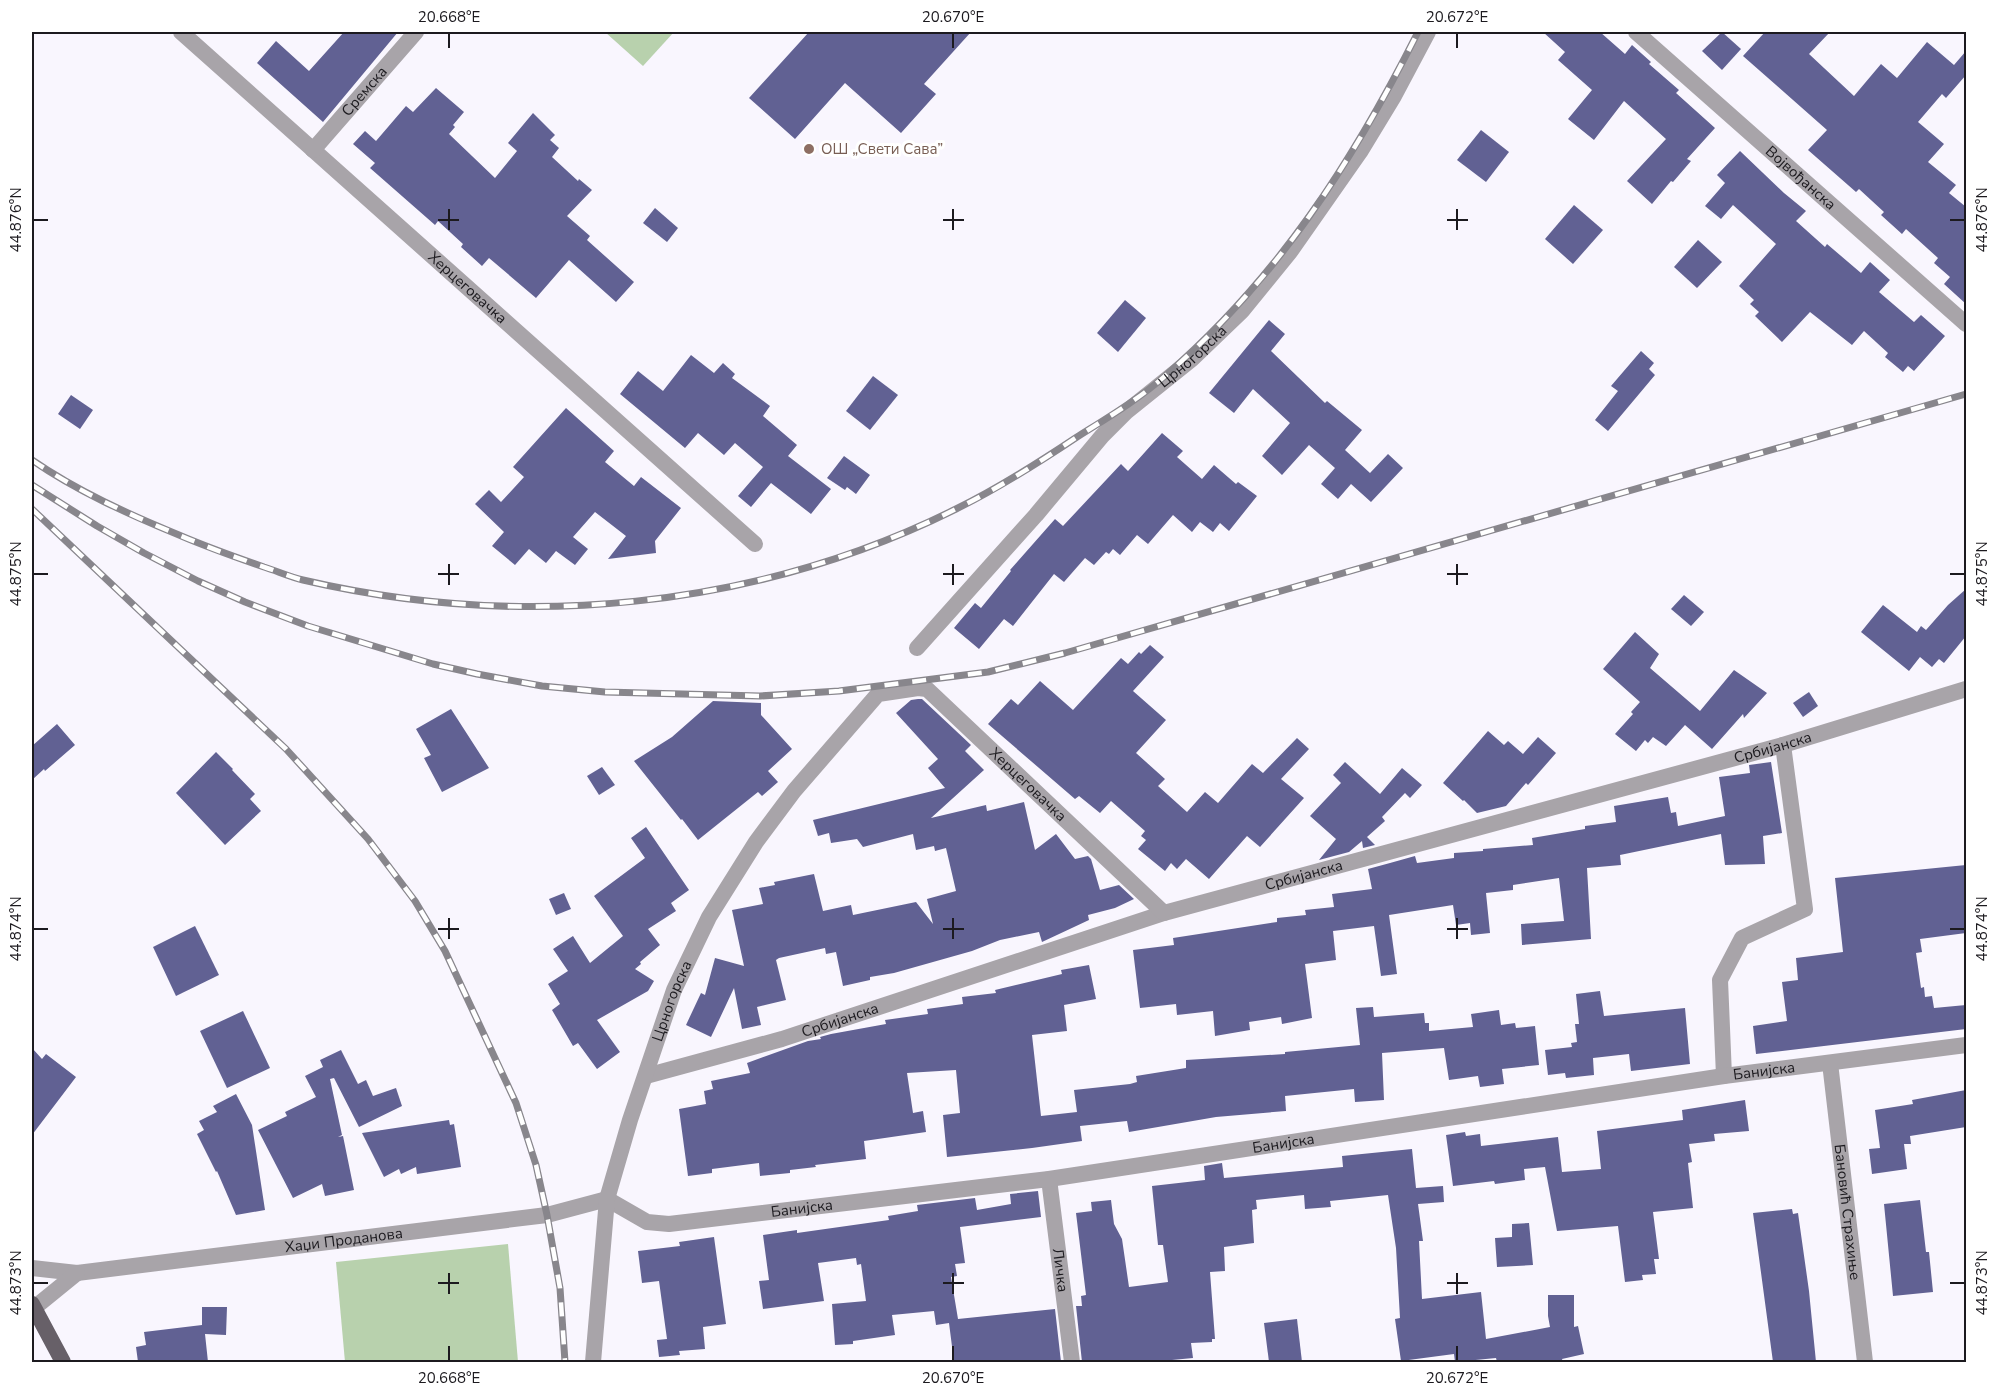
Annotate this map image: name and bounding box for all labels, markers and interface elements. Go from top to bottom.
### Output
text: 20.668°E [418,7,480,27]
text: 20.670°E [922,7,984,27]
text: 20.672°E [1426,7,1488,27]
street label: Сремска [337,62,392,120]
place label: ОШ „Свети Сава” [821,139,943,159]
street label: Војвођанска [1761,141,1840,214]
marker: ОШ „Свети Сава” [802,142,816,156]
text: 44.876°N [6,187,26,253]
text: 44.876°N [1972,187,1992,253]
street label: Херцеговачка [424,247,511,328]
street label: Црногорска [1154,321,1231,392]
text: 44.875°N [6,541,26,607]
text: 44.875°N [1972,541,1992,607]
street label: Србијанска [1732,727,1814,768]
street label: Херцеговачка [985,743,1071,826]
street label: Србијанска [1263,855,1345,895]
text: 44.874°N [6,896,26,962]
text: 44.874°N [1972,896,1992,962]
street label: Црногорска [647,957,697,1044]
street label: Србијанска [799,998,881,1042]
street label: Банијска [1732,1057,1796,1085]
street label: Банијска [1251,1129,1316,1158]
street label: Бановић Страхиње [1830,1143,1865,1281]
street label: Банијска [770,1195,834,1222]
street label: Хаџи Проданова [284,1223,404,1257]
street label: Личка [1048,1247,1073,1293]
text: 44.873°N [6,1250,26,1316]
text: 44.873°N [1972,1250,1992,1316]
text: 20.668°E [418,1368,480,1388]
text: 20.670°E [922,1368,984,1388]
text: 20.672°E [1426,1368,1488,1388]

